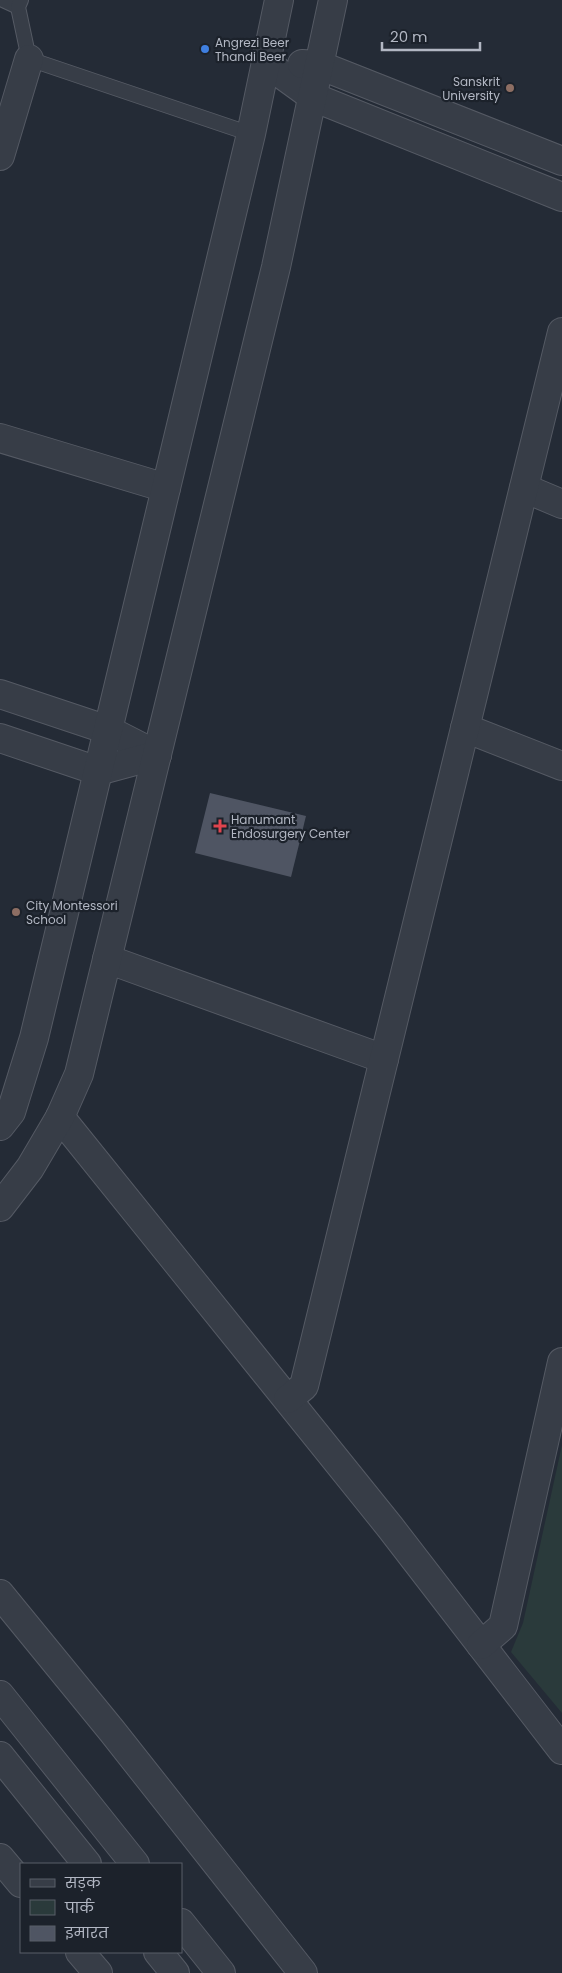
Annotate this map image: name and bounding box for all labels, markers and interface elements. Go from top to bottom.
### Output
scale bar [382,20,480,52]
text: 20 m [390,26,428,47]
place label: Angrezi Beer Thandi Beer [215,34,290,65]
marker: Angrezi Beer Thandi Beer [199,43,211,55]
place label: Sanskrit University [442,73,500,104]
marker: Sanskrit University [504,82,516,94]
place label: Hanumant Endosurgery Center [231,811,350,842]
marker: Hanumant Endosurgery Center [213,819,227,833]
place label: City Montessori School [26,897,118,928]
marker: City Montessori School [10,906,22,918]
legend [20,1863,182,1953]
text: सड़क [64,1872,102,1893]
text: पार्क [64,1897,95,1918]
text: इमारत [64,1922,109,1943]

